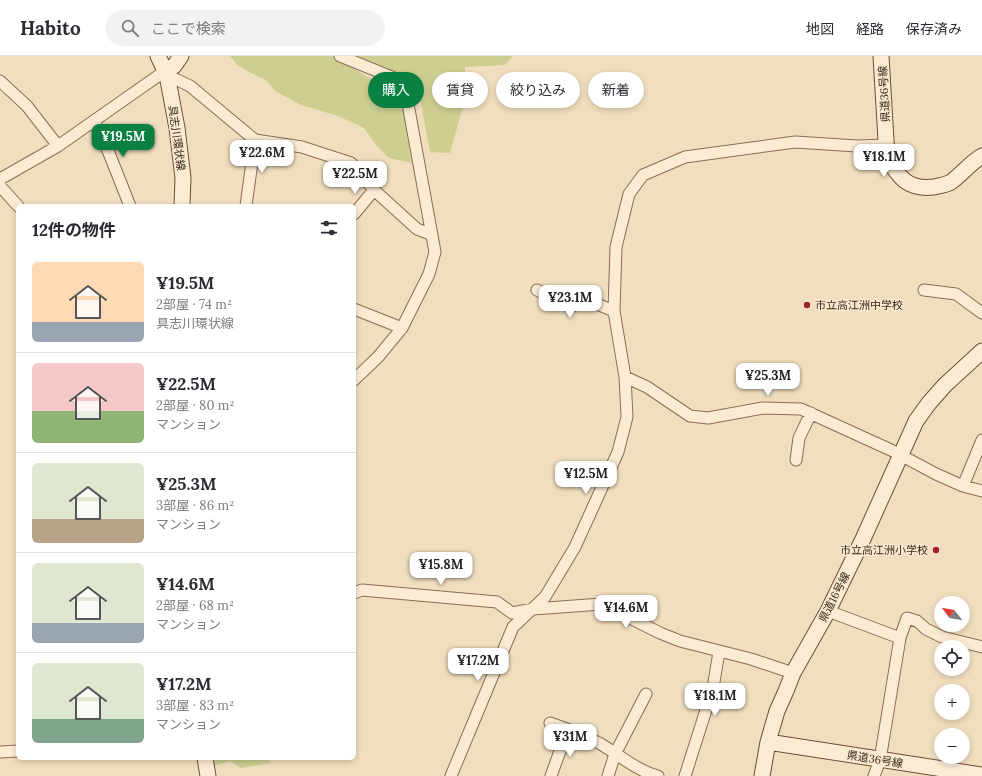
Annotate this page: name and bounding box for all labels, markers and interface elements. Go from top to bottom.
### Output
search box [105,10,385,46]
text: Habito [20,16,81,40]
icon: search [119,17,141,39]
text: ここで検索 [151,19,226,38]
text: 地図 [806,20,834,38]
text: 経路 [856,20,884,38]
text: 保存済み [906,20,962,38]
street label: 県道36号線 [876,65,892,123]
chip: 購入 [368,72,424,108]
chip: 賃貸 [432,72,488,108]
chip: 絞り込み [496,72,580,108]
chip: 新着 [588,72,644,108]
street label: 具志川環状線 [165,104,189,172]
pin: ¥19.5M [90,124,156,158]
text: ¥19.5M [101,128,145,145]
pin: ¥22.6M [229,140,295,174]
text: ¥22.6M [239,144,285,161]
pin: ¥18.1M [851,144,917,178]
text: ¥18.1M [862,148,906,165]
pin: ¥22.5M [322,161,388,195]
text: ¥22.5M [332,165,378,182]
icon: filters [318,217,340,239]
text: 12件の物件 [32,219,116,241]
text: ¥19.5M [156,272,214,294]
icon: home [64,278,112,326]
pin: ¥23.1M [537,285,603,319]
text: ¥23.1M [548,289,592,306]
text: 2部屋 · 74 m² [156,296,232,313]
place label: 市立高江洲中学校 [815,298,903,312]
marker: 市立高江洲中学校 [802,300,812,310]
text: 具志川環状線 [156,315,234,332]
pin: ¥25.3M [735,363,801,397]
text: ¥25.3M [745,367,791,384]
text: ¥22.5M [156,373,216,395]
icon: home [64,379,112,427]
text: 2部屋 · 80 m² [156,397,235,414]
text: マンション [156,416,221,433]
pin: ¥12.5M [553,461,619,495]
text: ¥12.5M [564,465,608,482]
text: ¥25.3M [156,473,217,495]
icon: home [64,479,112,527]
text: 3部屋 · 86 m² [156,497,234,514]
text: マンション [156,516,221,533]
place label: 市立高江洲小学校 [840,543,928,557]
marker: 市立高江洲小学校 [931,545,941,555]
pin: ¥15.8M [408,552,474,586]
text: ¥15.8M [419,556,463,573]
street label: 県道16号線 [815,570,853,624]
text: ¥14.6M [156,573,215,595]
icon: home [64,579,112,627]
pin: ¥14.6M [593,595,659,629]
north arrow [934,596,970,632]
map controls [934,596,970,764]
text: 2部屋 · 68 m² [156,597,234,614]
text: ¥14.6M [604,599,648,616]
text: マンション [156,616,221,633]
button: locate [934,640,970,676]
pin: ¥17.2M [445,648,511,682]
text: ¥17.2M [457,652,499,669]
text: ¥17.2M [156,673,212,695]
icon: home [64,679,112,727]
pin: ¥18.1M [682,683,748,717]
button: + [934,684,970,720]
text: ¥18.1M [693,687,737,704]
text: 3部屋 · 83 m² [156,697,234,714]
text: マンション [156,716,221,733]
pin: ¥31M [546,724,594,758]
text: ¥31M [553,728,587,745]
button: − [934,728,970,764]
street label: 県道36号線 [846,748,904,770]

